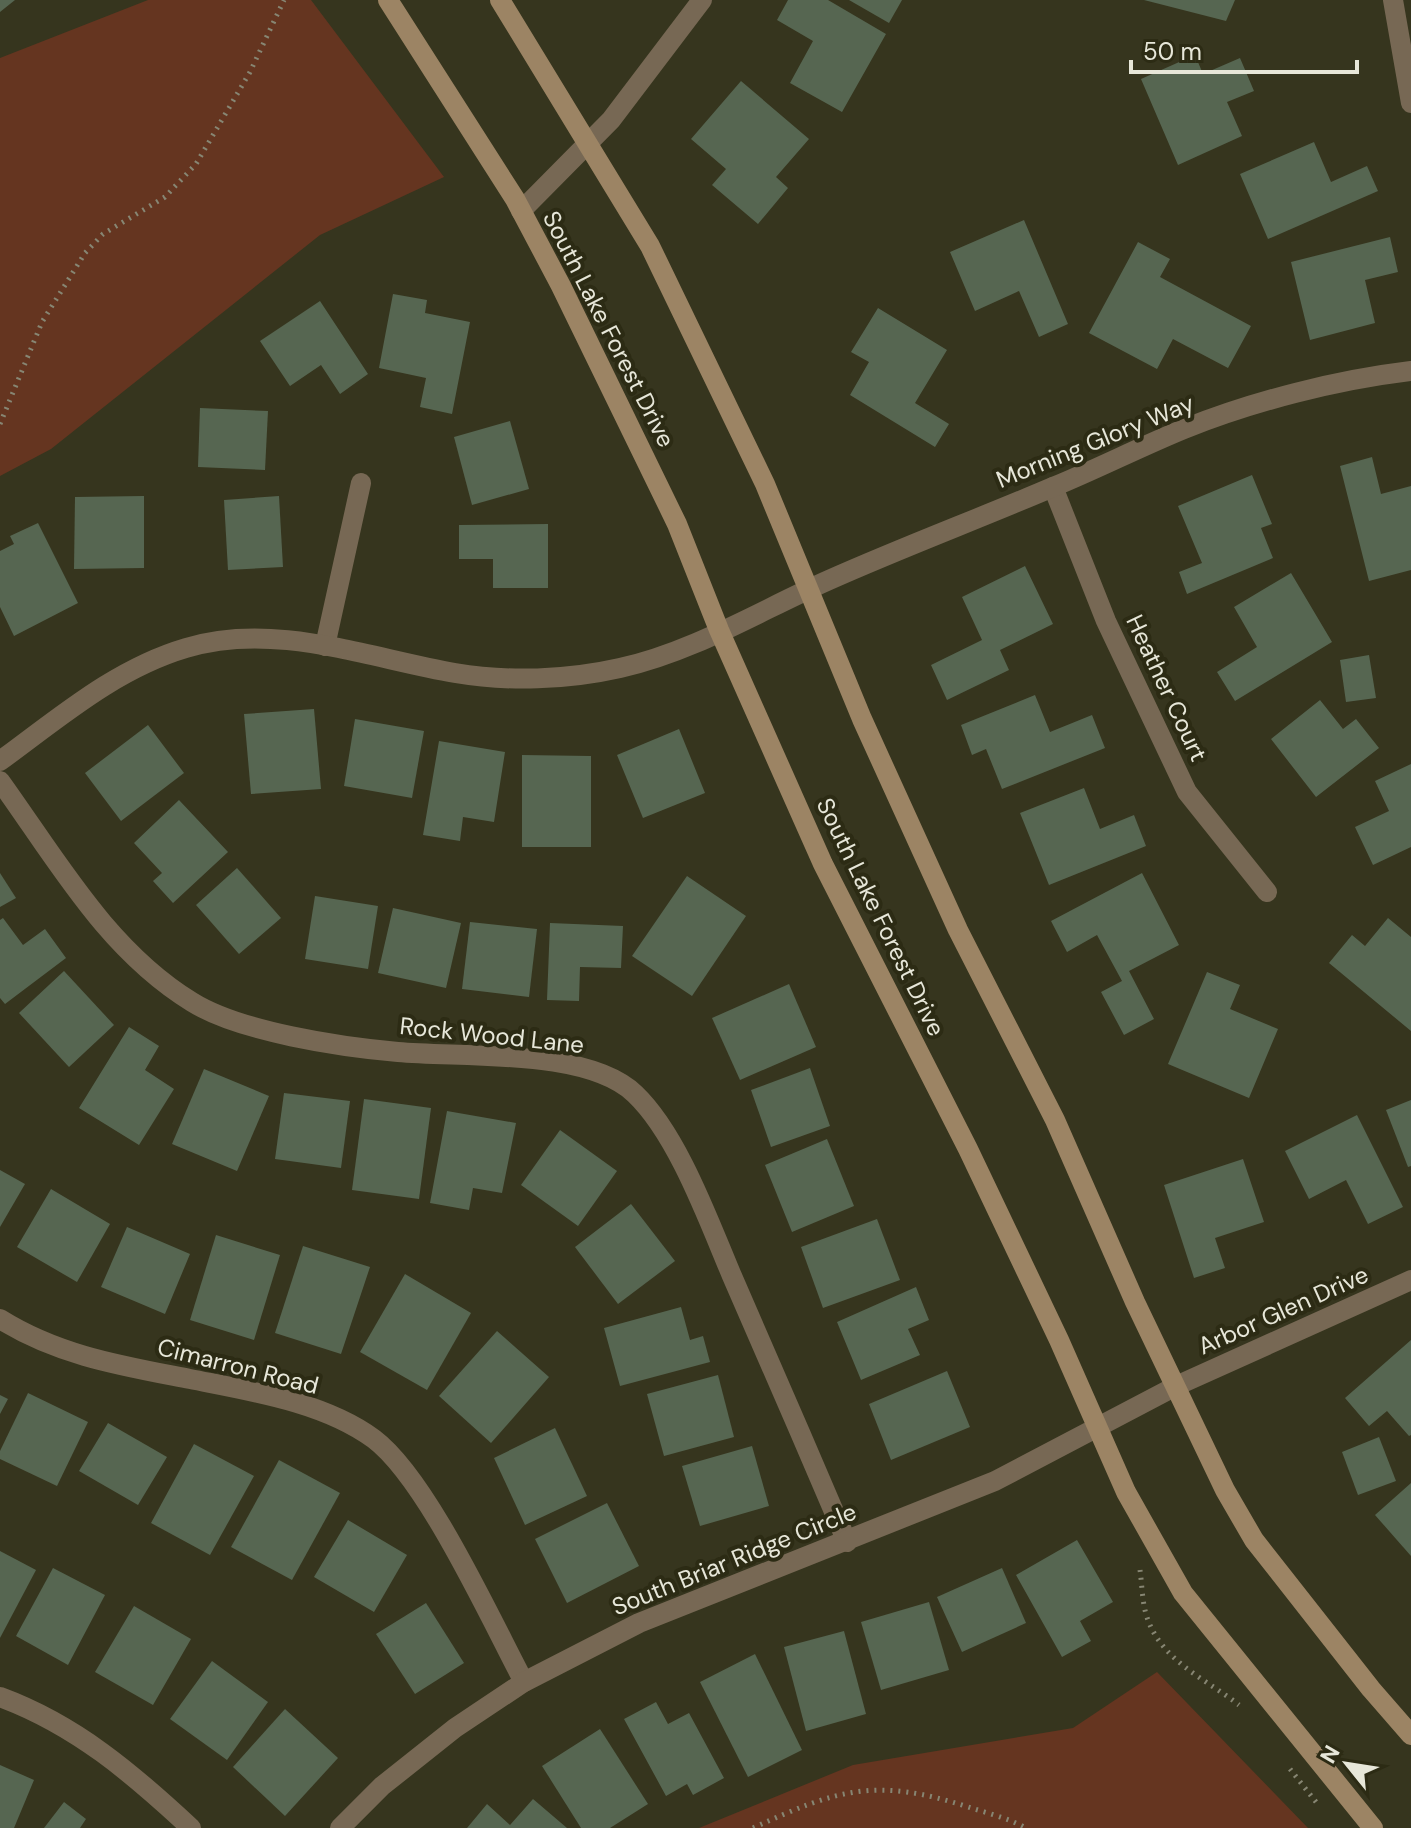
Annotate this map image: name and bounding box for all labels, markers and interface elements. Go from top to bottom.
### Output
scale bar [1131,24,1357,74]
text: 50 m [1143,36,1202,67]
street label: South Lake Forest Drive [536,206,682,452]
street label: Morning Glory Way [991,387,1199,495]
street label: Heather Court [1120,610,1214,766]
street label: South Lake Forest Drive [810,793,952,1041]
street label: Rock Wood Lane [398,1010,586,1060]
street label: Arbor Glen Drive [1193,1259,1373,1361]
street label: Cimarron Road [154,1331,322,1401]
street label: South Briar Ridge Circle [607,1496,861,1622]
north arrow [1307,1724,1387,1804]
text: N [1314,1740,1347,1768]

